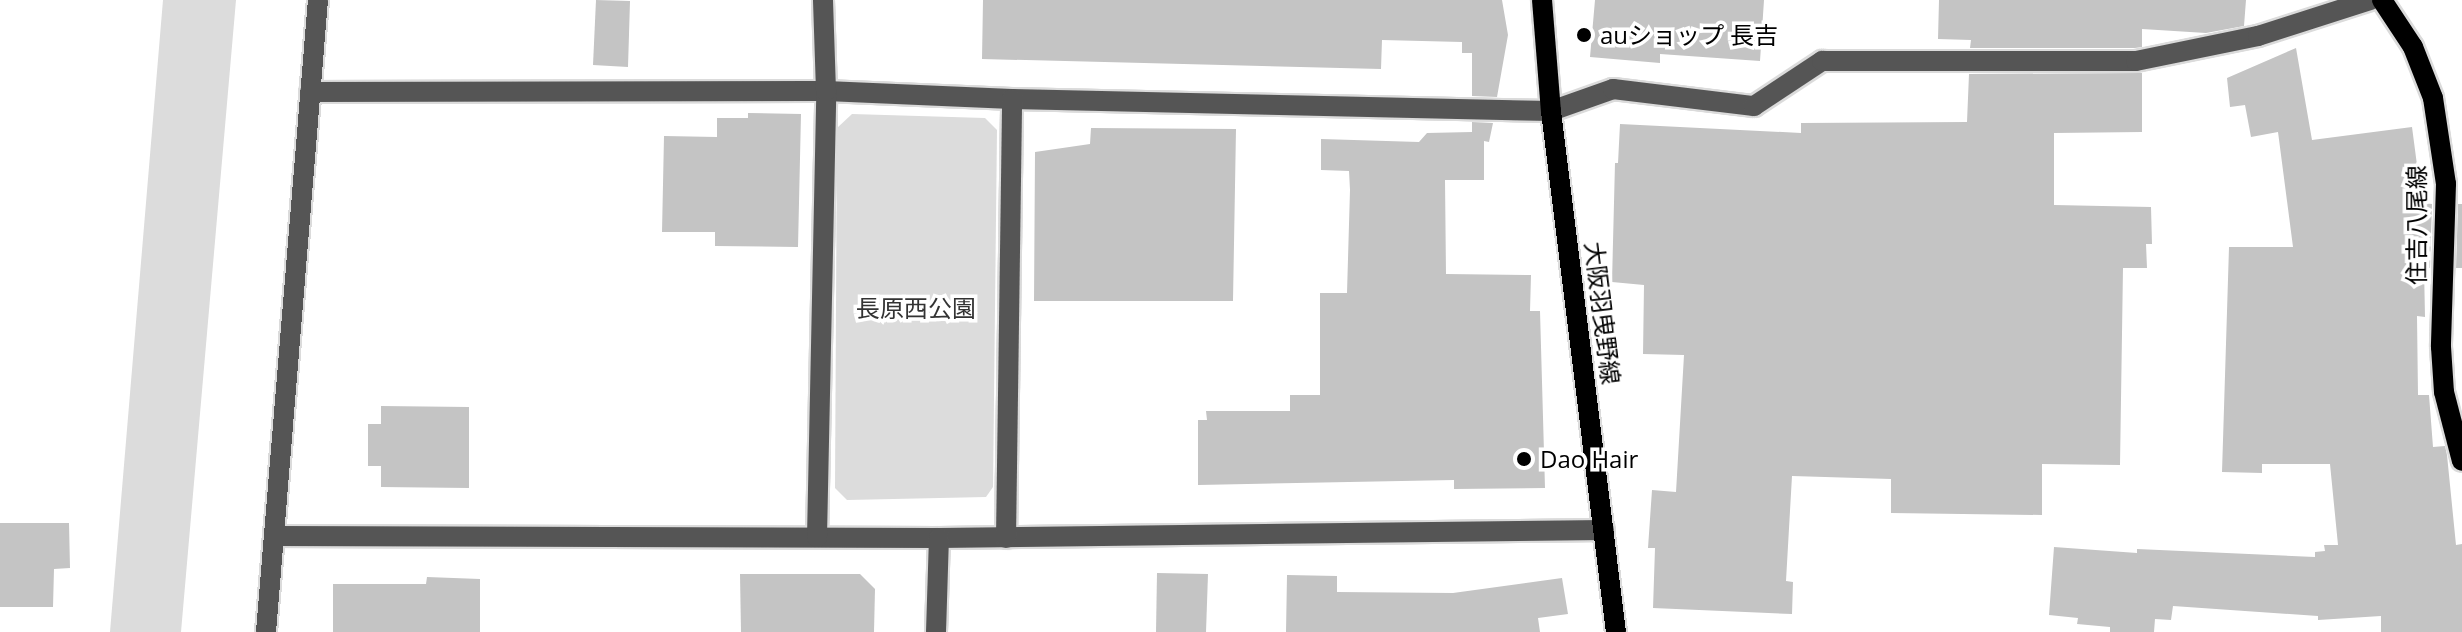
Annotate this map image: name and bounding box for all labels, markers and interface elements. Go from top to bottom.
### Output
place label: auショップ 長吉 [1600,21,1778,49]
marker: auショップ 長吉 [1575,26,1593,44]
street label: 住吉八尾線 [2402,165,2430,285]
street label: 大阪羽曳野線 [1580,240,1626,386]
park label: 長原西公園 [856,294,976,322]
place label: Dao Hair [1540,445,1638,473]
marker: Dao Hair [1515,450,1533,468]

